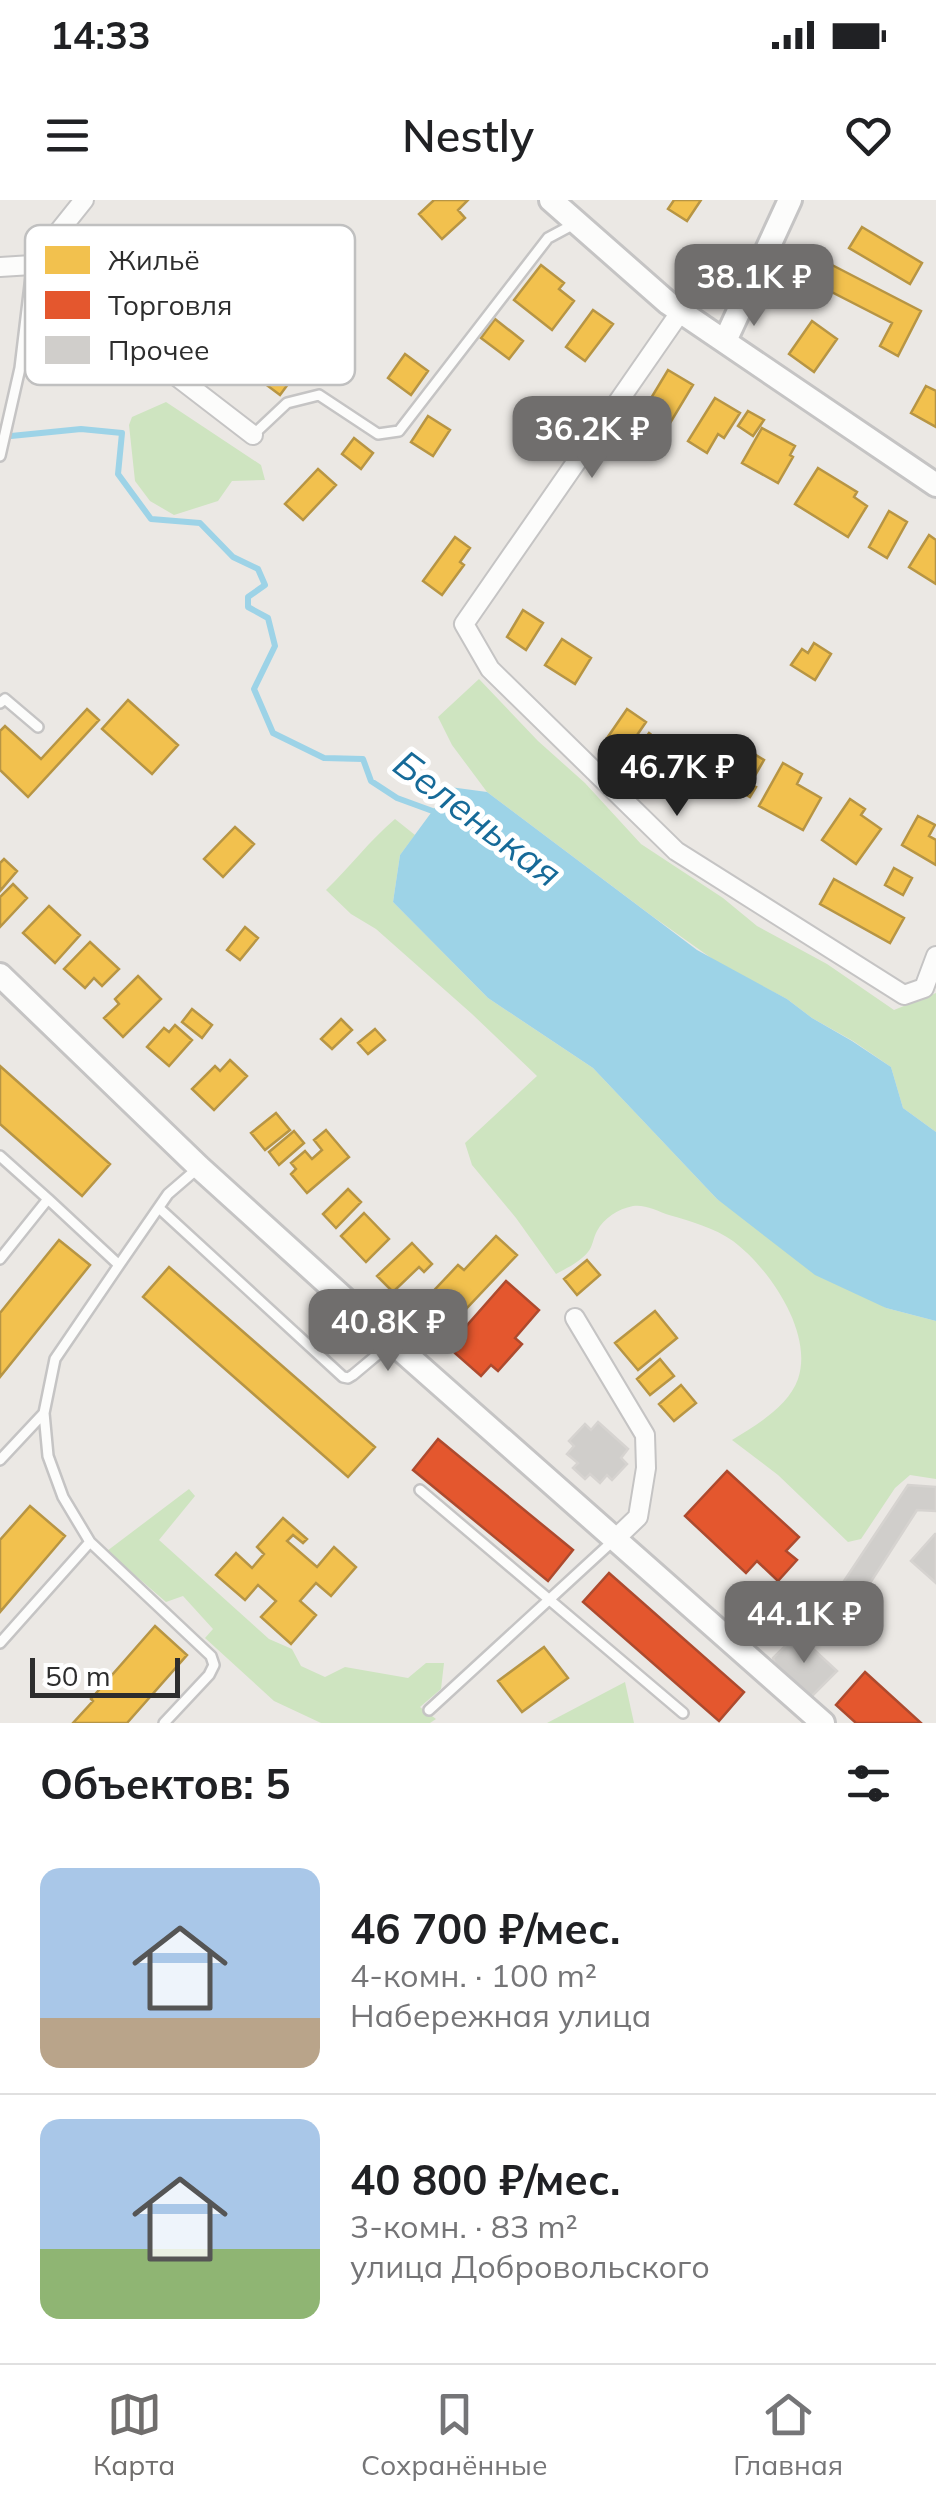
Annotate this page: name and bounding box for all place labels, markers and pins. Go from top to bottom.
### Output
pin: 38.1K ₽ [662,244,846,329]
pin: 36.2K ₽ [500,396,684,481]
pin: 46.7K ₽ [585,734,769,819]
pin: 40.8K ₽ [296,1289,480,1374]
pin: 44.1K ₽ [712,1581,896,1666]

